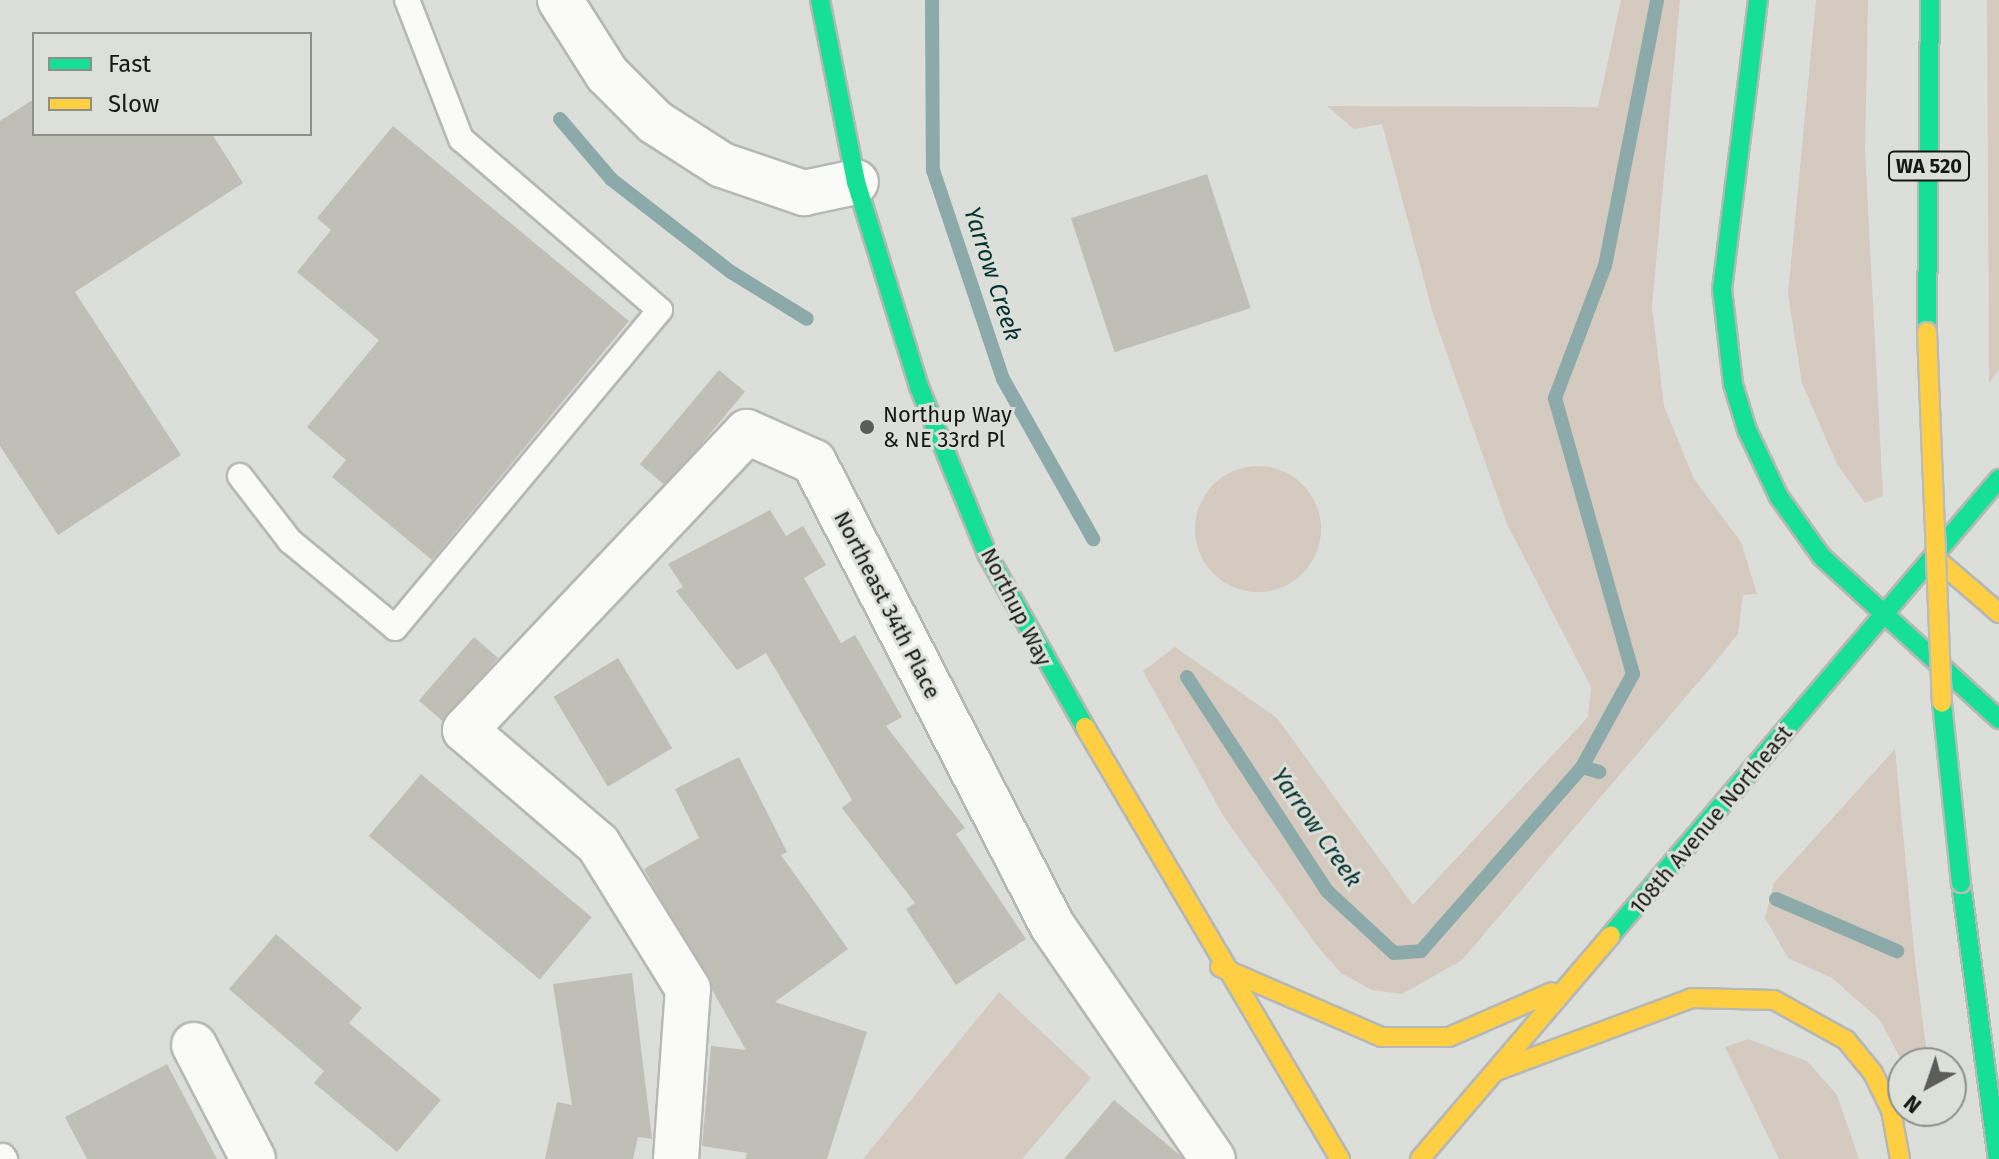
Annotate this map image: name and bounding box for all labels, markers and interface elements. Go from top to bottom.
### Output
legend [32,32,312,136]
text: Fast [108,50,151,78]
text: Slow [108,90,159,118]
road number: WA 520 [1887,150,1971,182]
water label: Yarrow Creek [957,203,1027,345]
place label: Northup Way & NE 33rd Pl [883,401,1012,452]
marker: Northup Way & NE 33rd Pl [858,418,876,436]
street label: Northeast 34th Place [828,507,946,703]
street label: Northup Way [975,544,1057,670]
street label: 108th Avenue Northeast [1624,720,1798,920]
water label: Yarrow Creek [1264,763,1368,893]
north arrow [1887,1047,1967,1127]
text: N [1898,1089,1927,1119]

